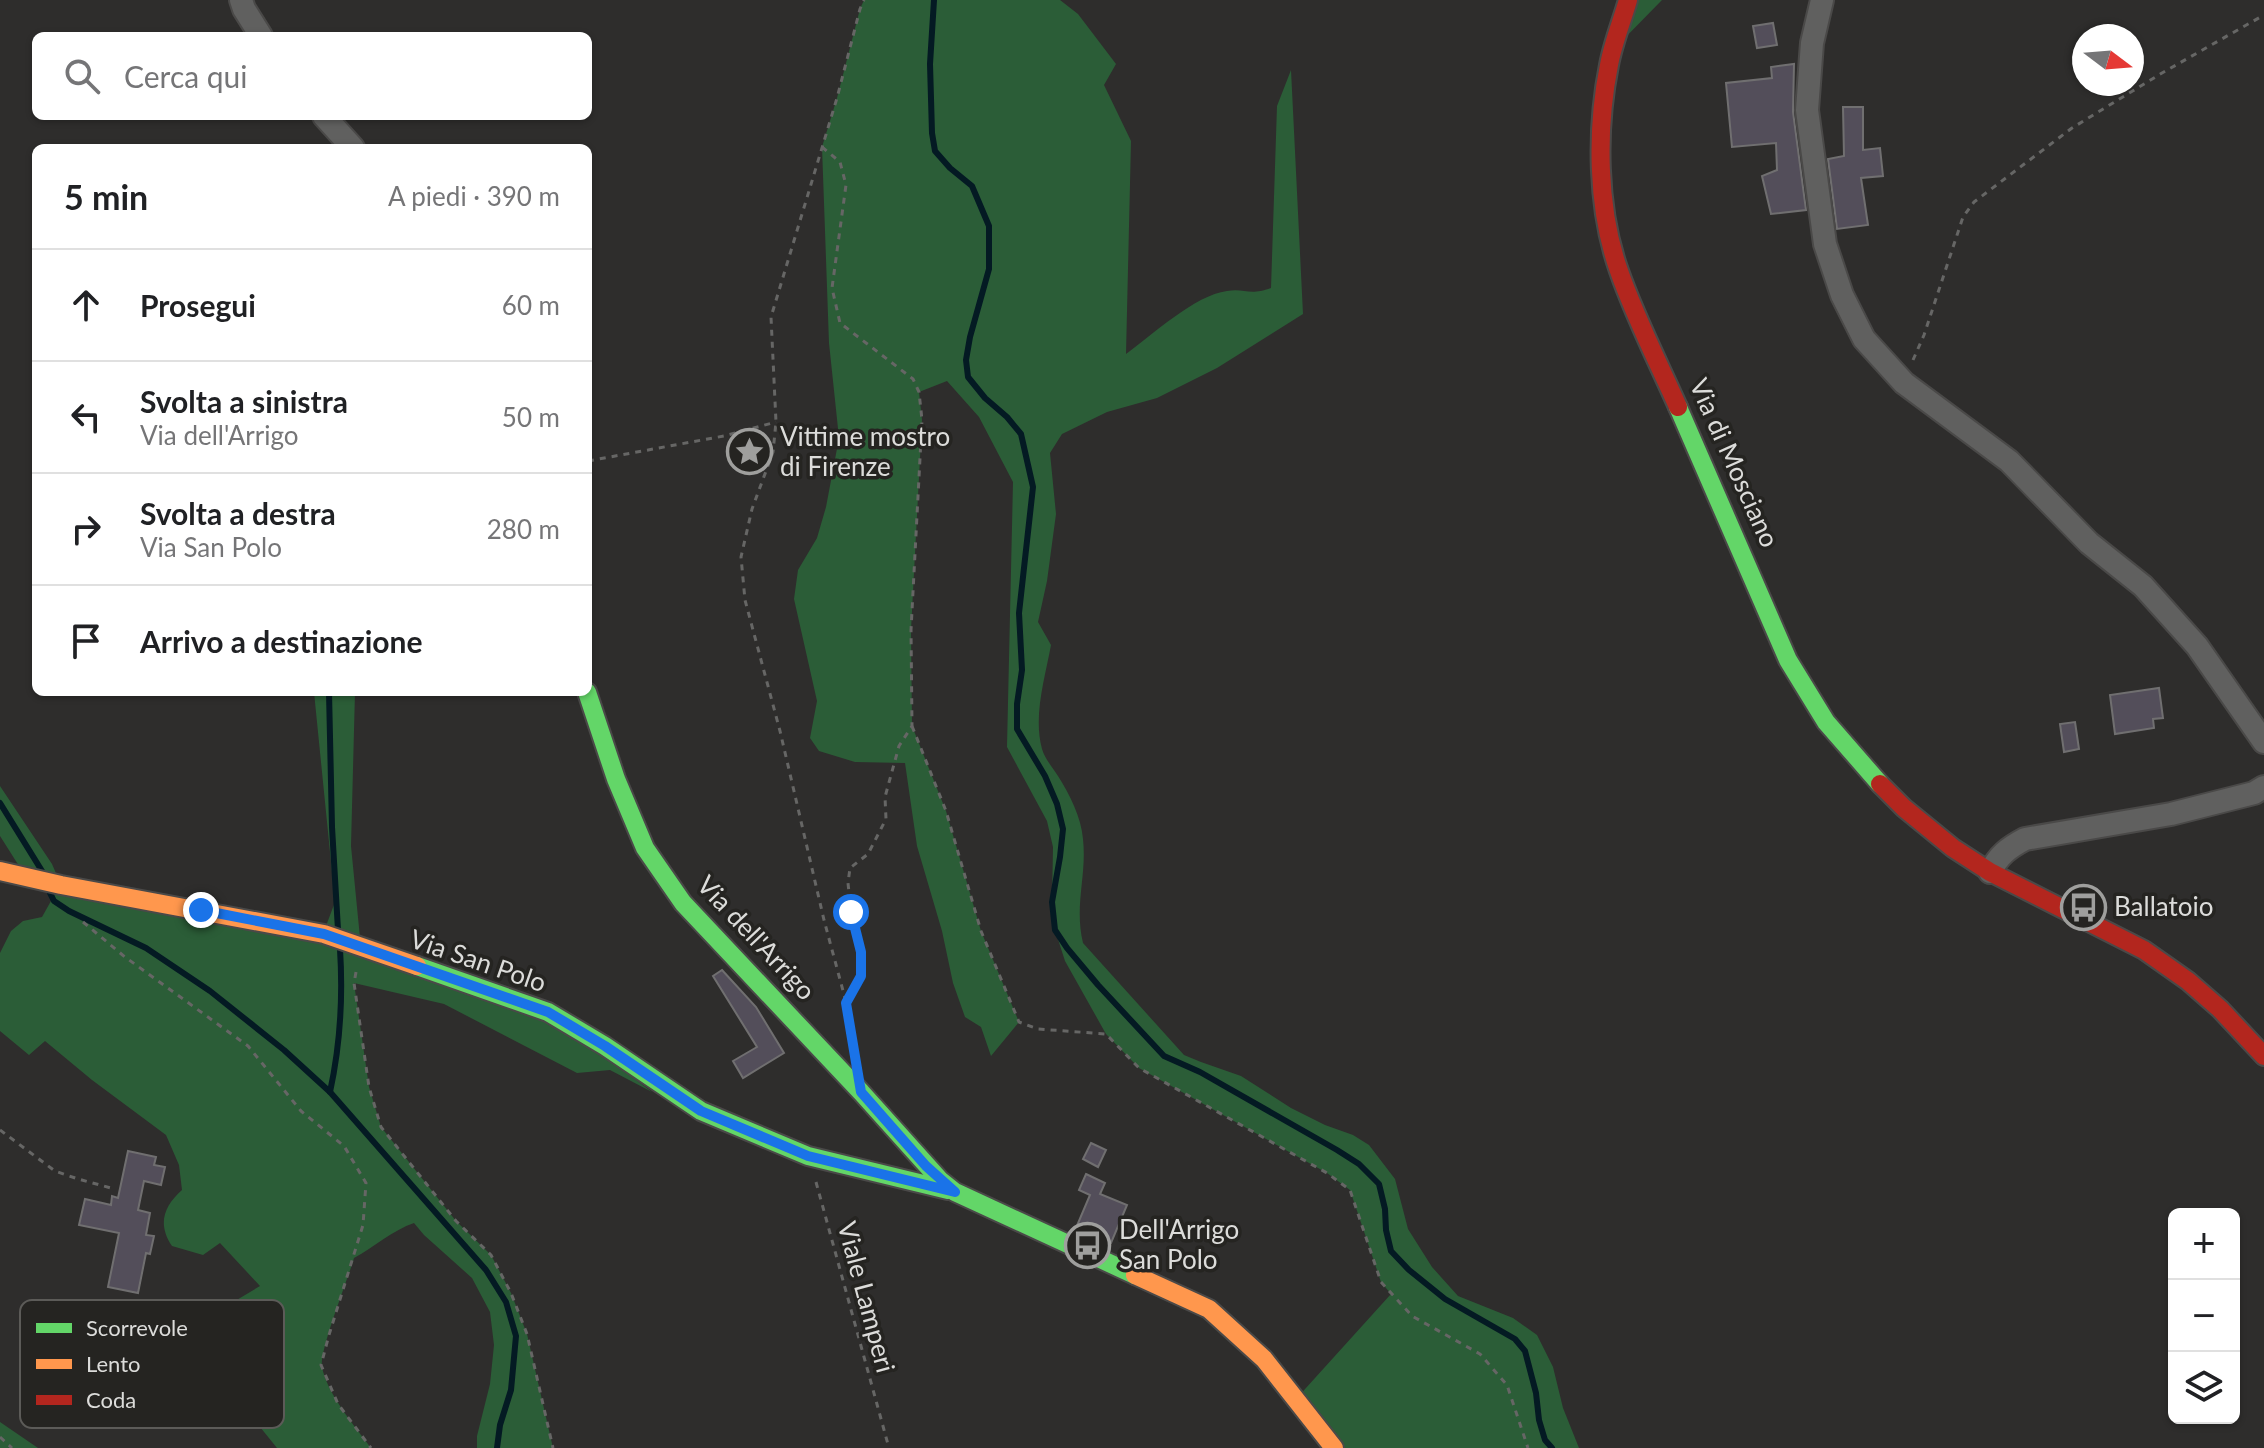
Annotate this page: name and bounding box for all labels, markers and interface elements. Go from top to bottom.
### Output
north arrow [2072,24,2144,96]
search box [32,32,592,120]
icon: search [60,54,104,98]
text: Cerca qui [124,58,248,94]
text: 5 min [64,176,148,217]
text: A piedi · 390 m [388,180,560,212]
icon: ahead [64,283,108,327]
text: Prosegui [140,287,256,323]
text: 60 m [502,289,560,321]
street label: Via di Mosciano [1683,373,1786,552]
text: Svolta a sinistra [140,383,348,419]
icon: left [64,395,108,439]
text: 50 m [502,401,560,433]
text: Via dell'Arrigo [140,419,299,451]
place label: Vittime mostro di Firenze [780,420,950,482]
place icon: Vittime mostro di Firenze [725,428,773,476]
text: Svolta a destra [140,495,336,531]
icon: right [64,507,108,551]
text: 280 m [487,513,560,545]
text: Via San Polo [140,531,282,563]
icon: arrive [64,619,108,663]
text: Arrivo a destinazione [140,623,422,659]
street label: Via dell'Arrigo [691,868,823,1006]
bus stop icon: Ballatoio [2059,883,2107,931]
place label: Ballatoio [2114,890,2214,922]
route end [183,892,219,928]
route start [833,894,869,930]
street label: Via San Polo [406,922,551,998]
map controls [2168,1208,2240,1424]
button: + [2168,1208,2240,1280]
place label: Dell'Arrigo San Polo [1119,1213,1239,1275]
street label: Viale Lamperi [831,1218,902,1376]
bus stop icon: Dell'Arrigo San Polo [1064,1221,1112,1269]
button: − [2168,1280,2240,1352]
legend [20,1300,284,1428]
text: Scorrevole [86,1314,188,1341]
text: Lento [86,1350,141,1377]
button: layers [2168,1352,2240,1424]
text: Coda [86,1386,136,1413]

